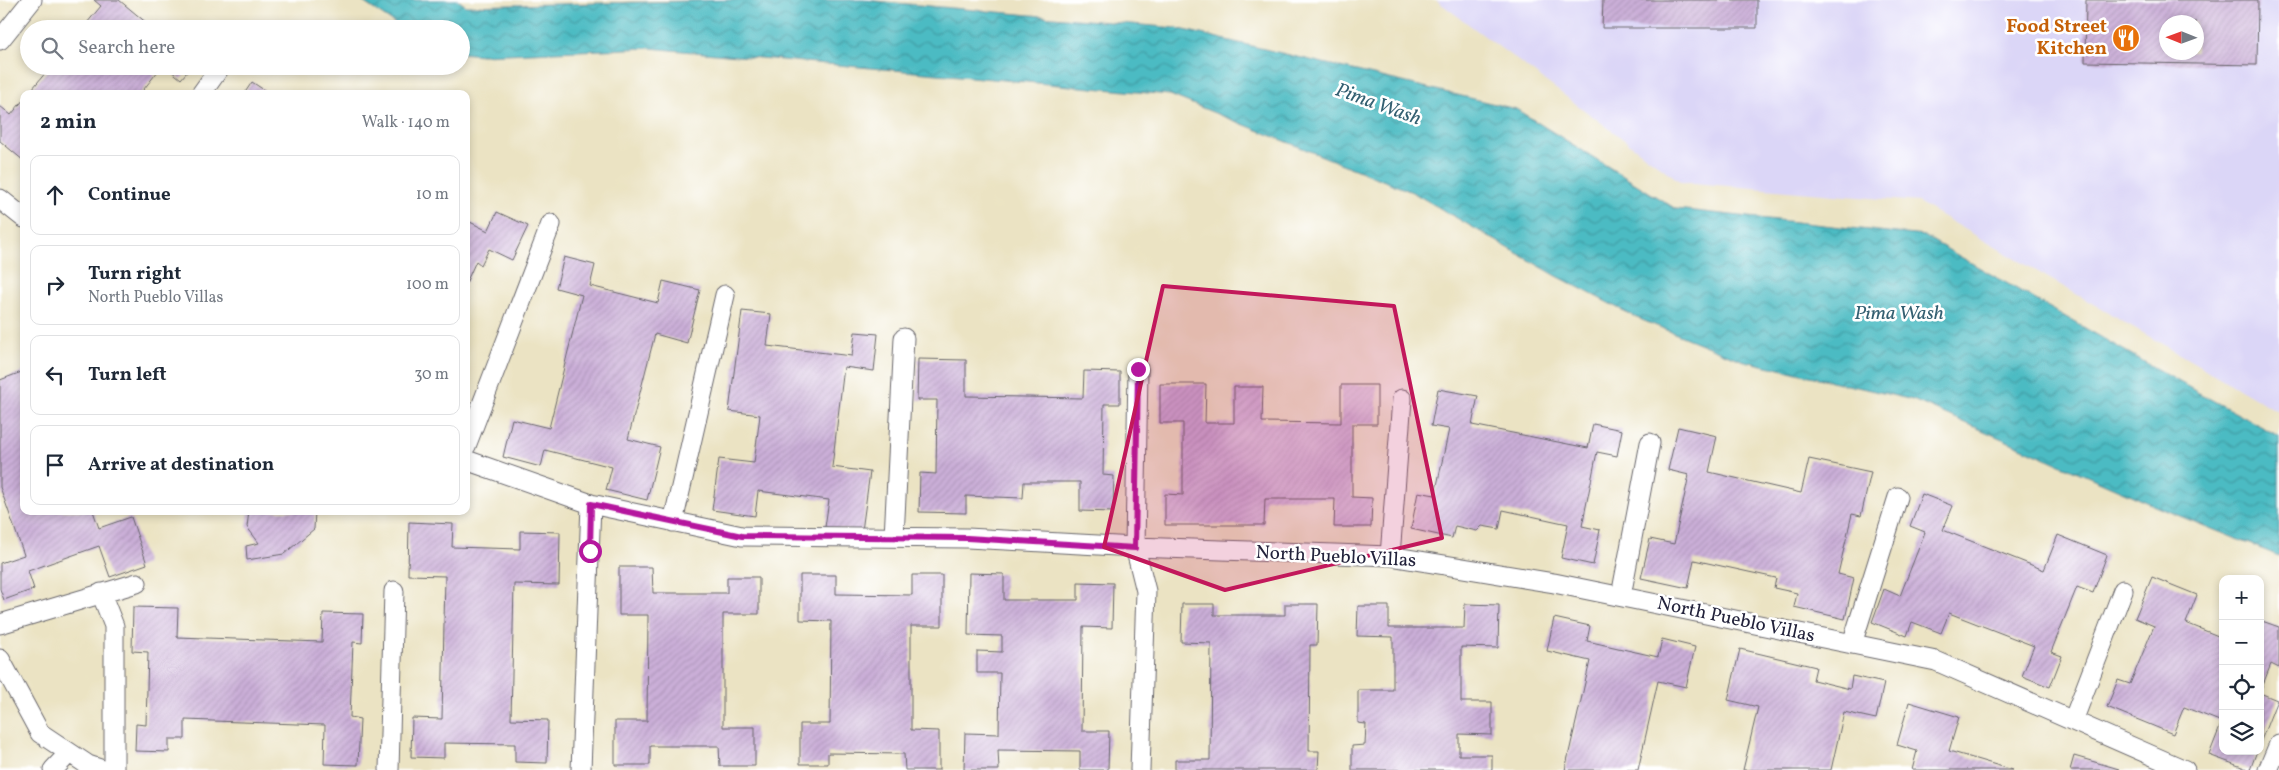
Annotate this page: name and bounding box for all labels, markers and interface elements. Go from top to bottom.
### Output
place label: Food Street Kitchen [2006,14,2107,62]
north arrow [2159,15,2204,60]
search box [20,20,470,75]
restaurant icon: Food Street Kitchen [2111,23,2141,53]
icon: search [38,34,66,62]
text: Search here [78,35,175,61]
water label: Pima Wash [1331,77,1425,133]
text: 2 min [40,108,97,137]
text: Walk · 140 m [362,112,450,134]
icon: ahead [41,181,69,209]
text: Continue [88,182,171,208]
text: 10 m [416,184,449,206]
text: Turn right [88,261,181,287]
icon: right [41,271,69,299]
text: 100 m [406,274,449,296]
text: North Pueblo Villas [88,287,223,309]
water label: Pima Wash [1854,300,1944,328]
route end [1127,358,1150,381]
icon: left [41,361,69,389]
text: Turn left [88,362,167,388]
text: 30 m [414,364,449,386]
icon: arrive [41,451,69,479]
text: Arrive at destination [88,452,274,478]
route start [579,540,602,563]
street label: North Pueblo Villas [1255,540,1417,574]
map controls [2219,575,2264,755]
button: + [2219,575,2264,620]
street label: North Pueblo Villas [1655,591,1817,649]
button: − [2219,620,2264,665]
button: locate [2219,665,2264,710]
button: layers [2219,710,2264,755]

